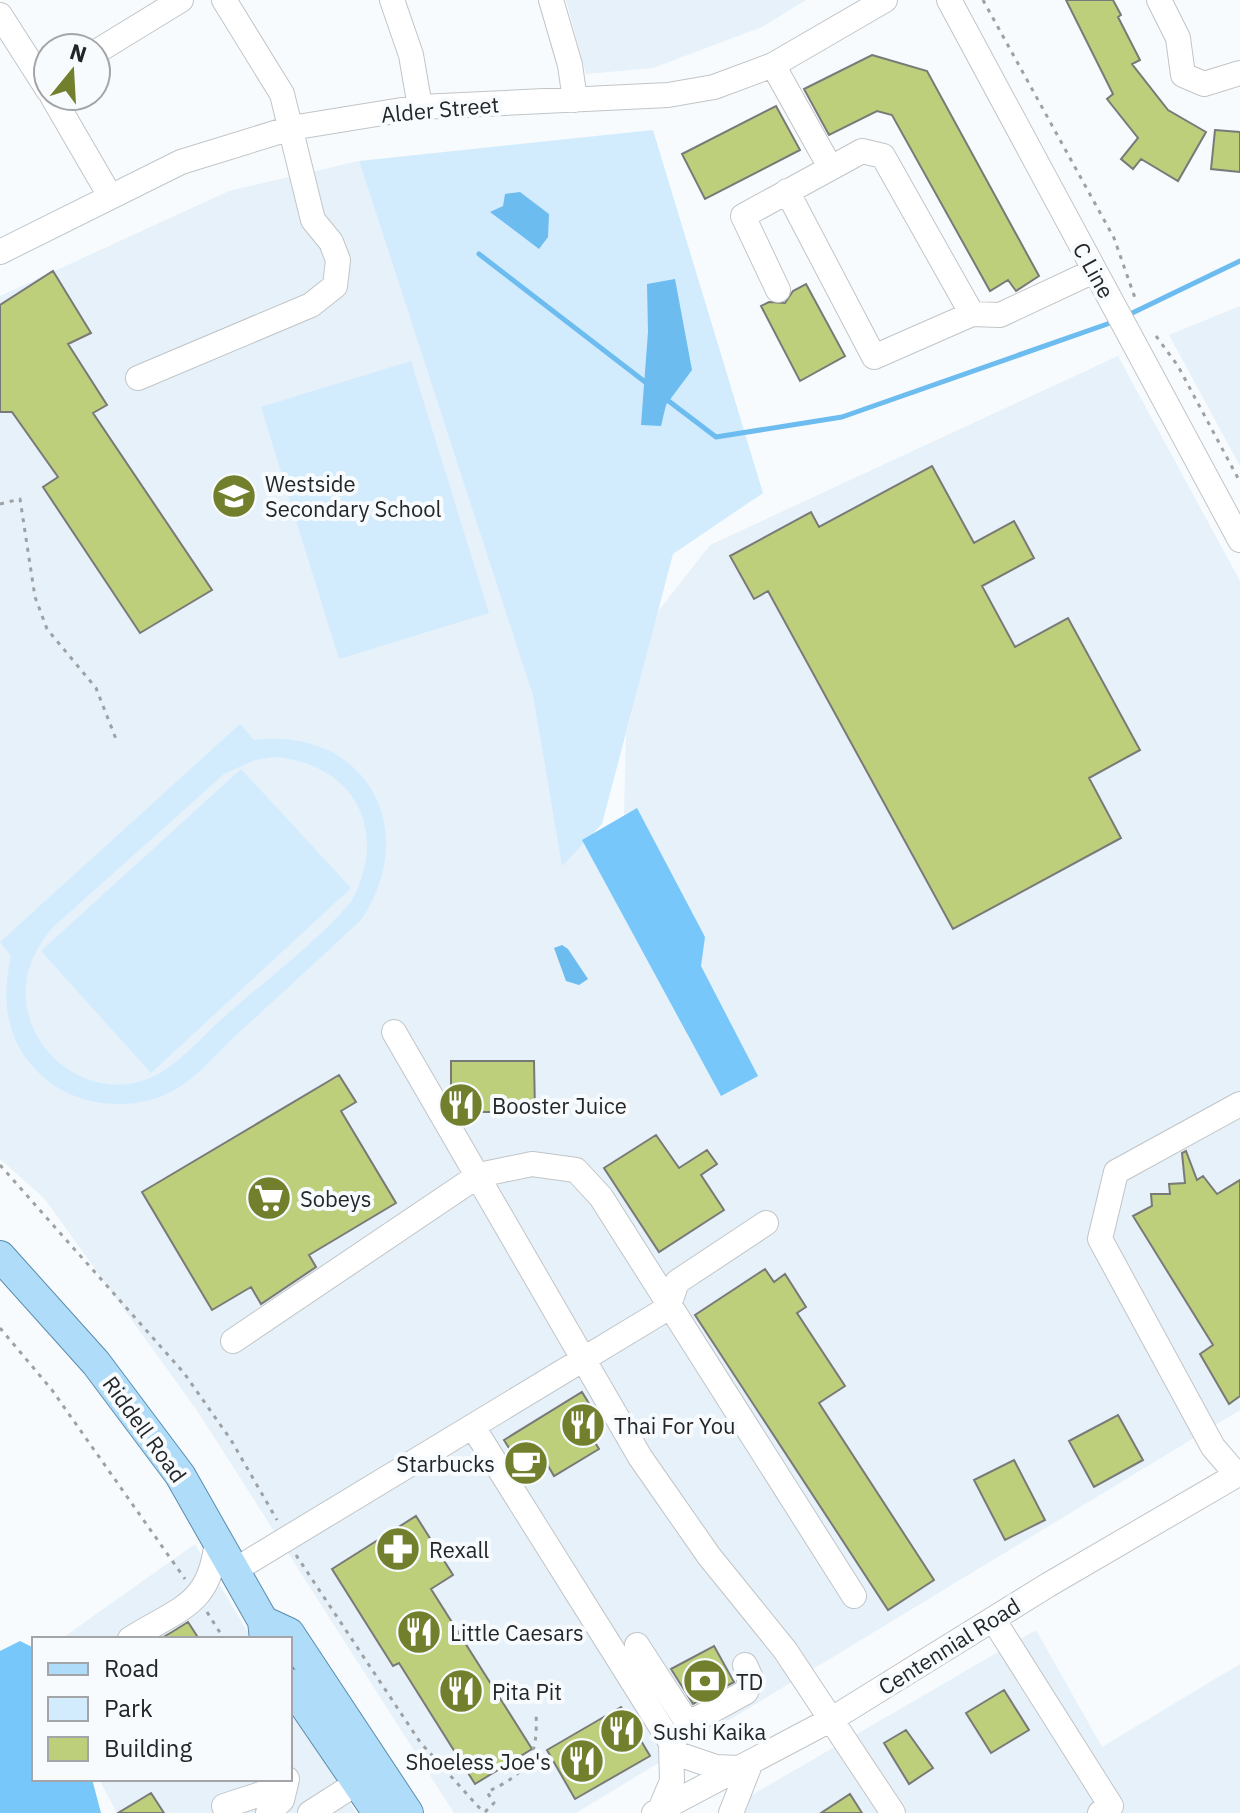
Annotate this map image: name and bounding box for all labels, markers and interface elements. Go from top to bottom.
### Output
north arrow [32,32,112,112]
text: N [66,36,90,69]
street label: Alder Street [380,89,500,129]
street label: C Line [1067,237,1121,303]
place label: Westside Secondary School [265,469,442,523]
school or university icon: Westside Secondary School [210,472,258,520]
restaurant icon: Booster Juice [437,1081,485,1129]
place label: Booster Juice [492,1091,627,1120]
supermarket icon: Sobeys [245,1174,293,1222]
place label: Sobeys [300,1184,371,1213]
street label: Riddell Road [97,1370,193,1488]
restaurant icon: Thai For You [559,1401,607,1449]
place label: Thai For You [614,1411,736,1440]
cafe icon: Starbucks [502,1439,550,1487]
place label: Starbucks [396,1449,495,1478]
pharmacy icon: Rexall [374,1525,422,1573]
place label: Rexall [429,1535,489,1564]
street label: Centennial Road [873,1591,1025,1701]
restaurant icon: Little Caesars [395,1608,443,1656]
place label: Little Caesars [450,1618,584,1647]
legend [32,1637,292,1781]
text: Road [104,1652,159,1684]
bank icon: TD [681,1657,729,1705]
restaurant icon: Pita Pit [437,1667,485,1715]
place label: TD [736,1667,763,1696]
place label: Pita Pit [492,1677,562,1706]
text: Park [104,1692,153,1724]
restaurant icon: Sushi Kaika [598,1707,646,1755]
place label: Sushi Kaika [653,1717,767,1746]
text: Building [104,1732,192,1764]
restaurant icon: Shoeless Joe's [558,1737,606,1785]
place label: Shoeless Joe's [406,1747,551,1776]

